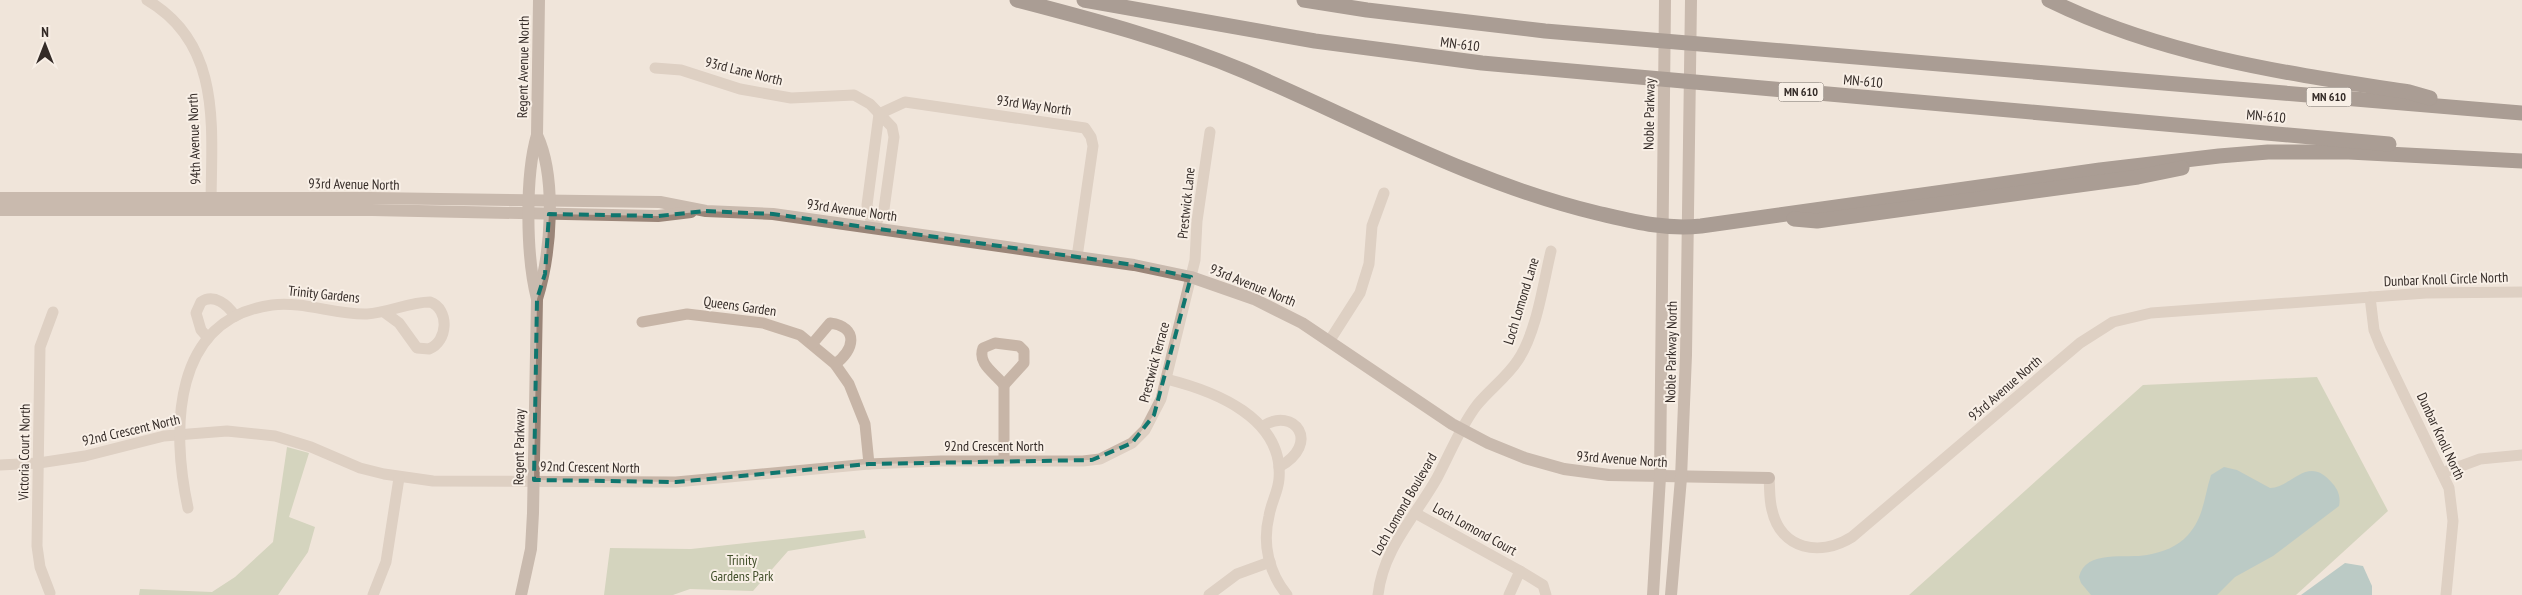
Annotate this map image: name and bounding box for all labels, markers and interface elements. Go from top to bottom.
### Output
street label: Regent Avenue North [513,16,533,118]
north arrow [20,20,70,70]
text: N [41,23,49,41]
street label: MN-610 [1439,33,1481,55]
street label: 93rd Lane North [703,53,785,89]
street label: MN-610 [1843,70,1883,92]
street label: Noble Parkway [1639,77,1659,150]
road number: MN 610 [1778,82,1824,101]
road number: MN 610 [2306,88,2352,106]
street label: 93rd Way North [995,91,1073,119]
street label: 94th Avenue North [183,93,205,185]
street label: MN-610 [2246,105,2286,127]
street label: Prestwick Lane [1173,166,1199,240]
street label: 93rd Avenue North [308,174,400,194]
street label: 93rd Avenue North [806,195,898,225]
street label: Loch Lomond Lane [1499,255,1543,347]
street label: 93rd Avenue North [1207,260,1299,310]
street label: Dunbar Knoll Circle North [2384,268,2508,290]
street label: Trinity Gardens [287,281,361,307]
street label: Queens Garden [702,292,778,320]
street label: Noble Parkway North [1661,301,1681,403]
street label: Prestwick Terrace [1135,320,1173,404]
street label: 93rd Avenue North [1965,351,2045,425]
street label: Dunbar Knoll North [2413,390,2469,482]
street label: Victoria Court North [14,404,34,501]
street label: Regent Parkway [509,408,529,485]
street label: 92nd Crescent North [80,410,182,450]
street label: 92nd Crescent North [944,437,1044,455]
street label: 93rd Avenue North [1576,447,1668,471]
street label: Loch Lomond Boulevard [1367,450,1441,558]
street label: 92nd Crescent North [540,457,640,477]
street label: Loch Lomond Court [1430,499,1520,560]
park label: Trinity Gardens Park [711,551,774,585]

